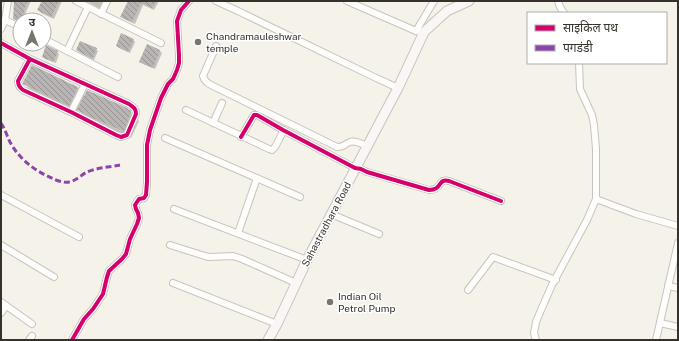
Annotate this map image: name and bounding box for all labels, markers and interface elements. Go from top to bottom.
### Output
north arrow [12,12,52,52]
legend [527,12,667,64]
text: उ [29,16,36,28]
text: साइकिल पथ [563,20,618,35]
place label: Chandramauleshwar temple [206,30,302,54]
marker: Chandramauleshwar temple [193,37,203,47]
text: पगडंडी [563,40,593,55]
street label: Sahastradhara Road [299,180,353,268]
place label: Indian Oil Petrol Pump [338,290,395,314]
marker: Indian Oil Petrol Pump [325,297,335,307]

